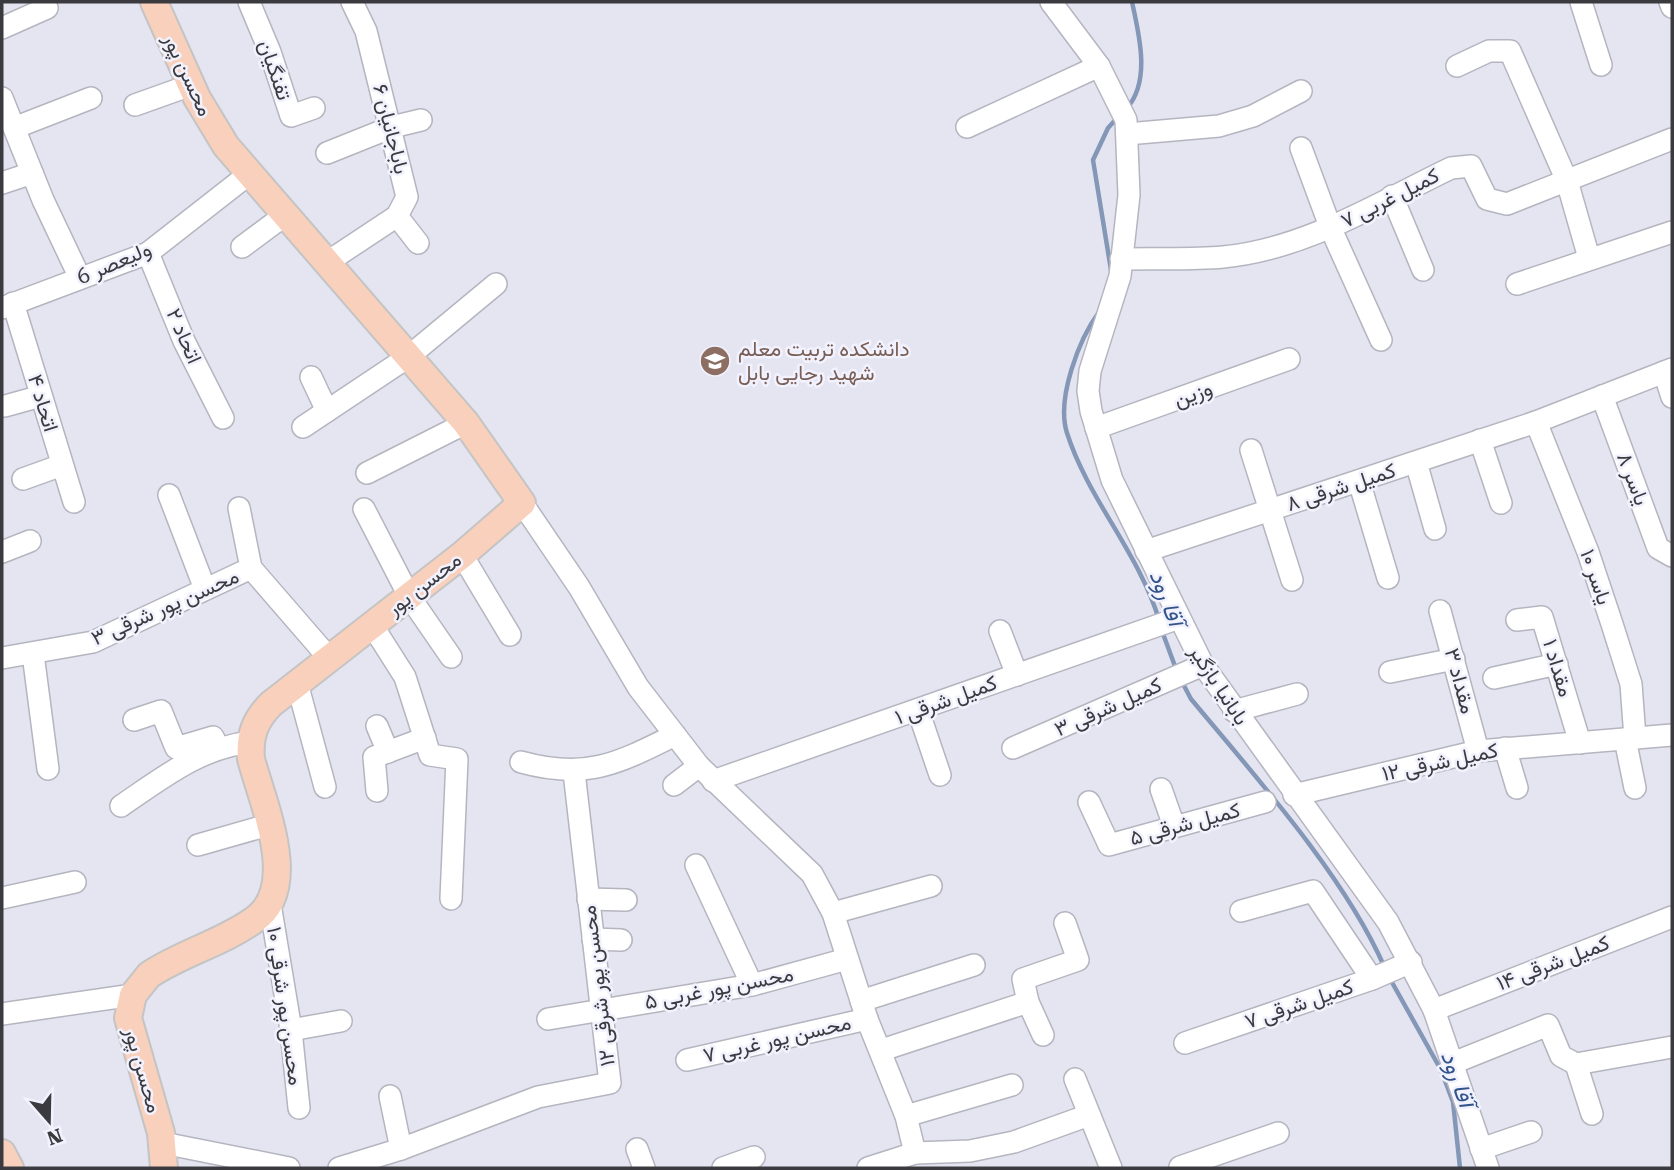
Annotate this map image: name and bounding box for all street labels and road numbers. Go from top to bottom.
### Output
street label: محسن پور [156,29,217,121]
street label: تفنگیان [254,37,296,103]
street label: باباجانیان ۶ [368,82,414,176]
street label: کمیل غربی ۷ [1337,163,1444,234]
street label: ولیعصر 6 [73,237,155,290]
street label: اتحاد ۲ [161,305,207,367]
street label: اتحاد ۴ [23,372,63,434]
street label: وزین [1171,376,1216,413]
street label: یاسر ۸ [1611,449,1654,509]
street label: کمیل شرقی ۸ [1283,458,1399,517]
street label: یاسر ۱۰ [1574,546,1617,608]
street label: محسن پور [381,547,467,623]
street label: محسن پور شرقی ۳ [88,564,243,652]
street label: مقداد ۱ [1538,636,1578,700]
street label: بابانیا بازگیر [1183,640,1254,730]
street label: مقداد ۳ [1440,646,1480,716]
street label: کمیل شرقی ۱ [892,670,1001,731]
street label: کمیل شرقی ۳ [1051,673,1166,742]
street label: کمیل شرقی ۱۲ [1380,738,1500,787]
street label: کمیل شرقی ۵ [1127,798,1243,851]
street label: محسن پور شرقی ۱۲ [576,904,622,1068]
street label: محسن پور شرقی ۱۰ [260,925,308,1087]
street label: کمیل شرقی ۱۴ [1493,930,1613,996]
street label: محسن پور غربی ۵ [642,962,796,1016]
street label: کمیل شرقی ۷ [1242,974,1357,1035]
street label: محسن پور غربی ۷ [701,1010,854,1070]
street label: محسن پور [117,1023,167,1116]

